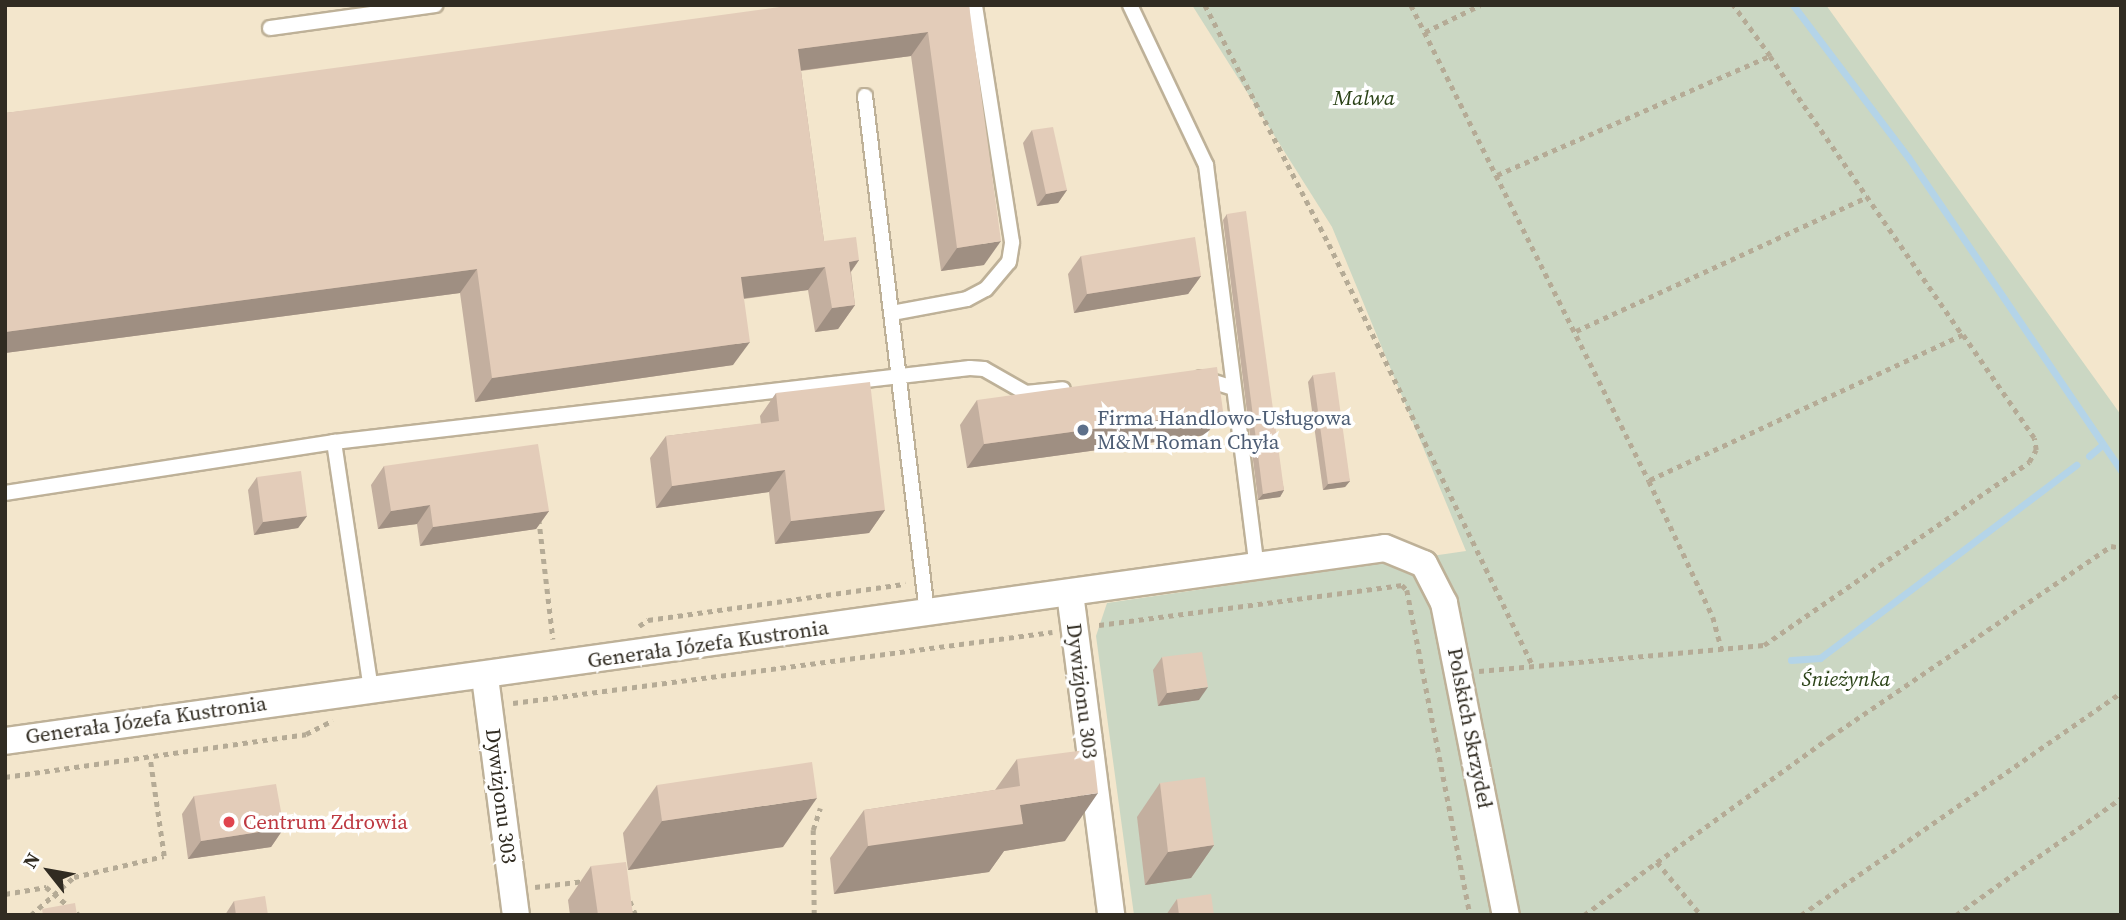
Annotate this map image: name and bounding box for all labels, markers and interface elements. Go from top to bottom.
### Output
park label: Malwa [1333,85,1395,111]
place label: Firma Handlowo-Usługowa M&M Roman Chyła [1097,405,1351,455]
marker: Firma Handlowo-Usługowa M&M Roman Chyła [1075,422,1091,438]
street label: Generała Józefa Kustronia [586,615,830,673]
street label: Dywizjonu 303 [1061,622,1103,760]
street label: Polskich Skrzydeł [1442,645,1498,811]
park label: Śnieżynka [1801,666,1891,692]
street label: Generała Józefa Kustronia [24,691,268,749]
street label: Dywizjonu 303 [480,727,522,865]
place label: Centrum Zdrowia [243,809,408,835]
marker: Centrum Zdrowia [221,814,237,830]
north arrow [14,836,84,906]
text: N [16,848,46,873]

